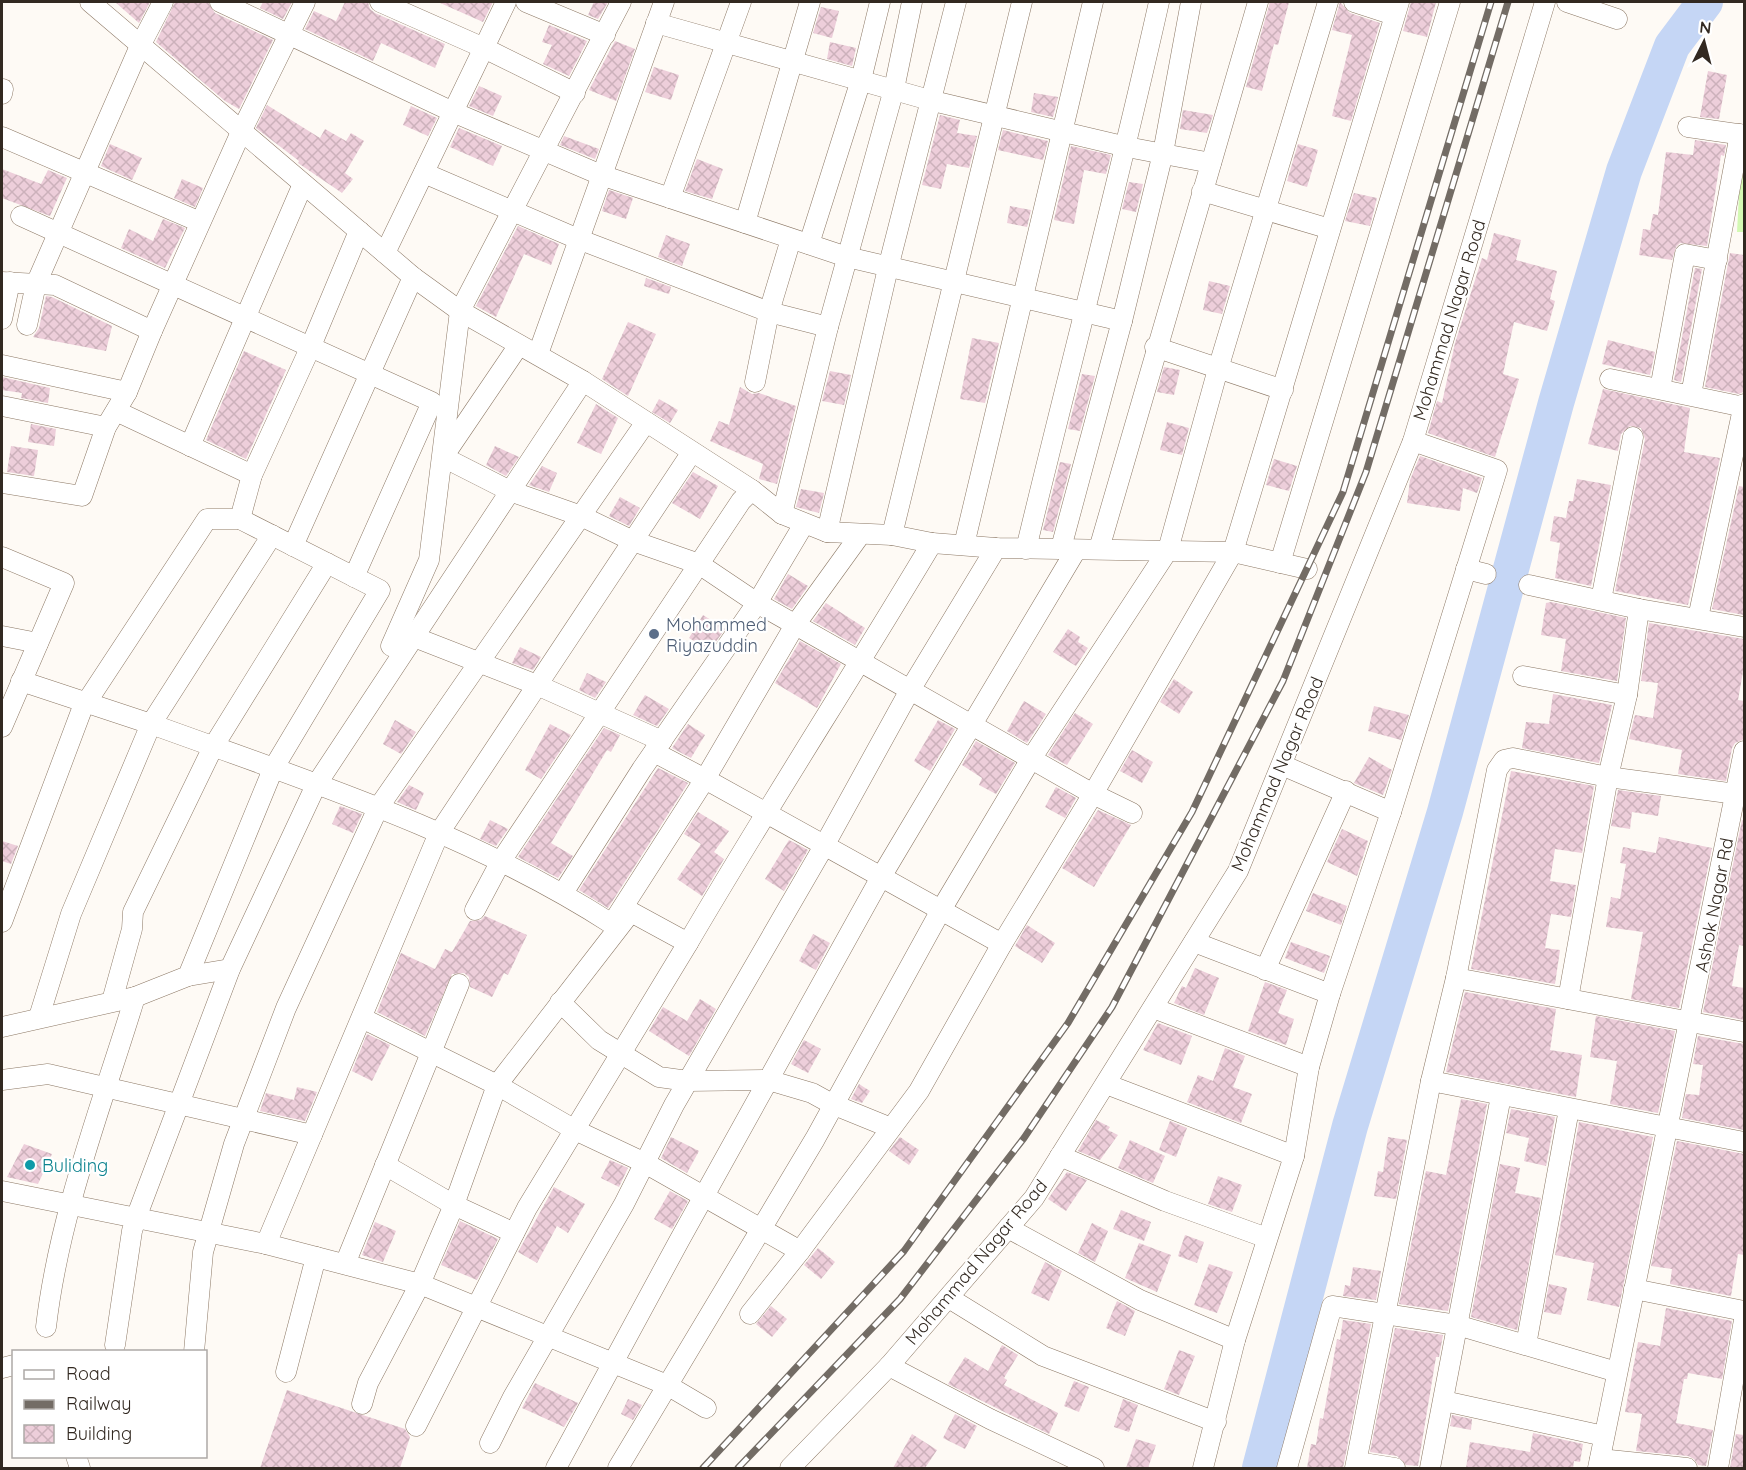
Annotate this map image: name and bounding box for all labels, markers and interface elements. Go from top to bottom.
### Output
north arrow [1674,12,1734,72]
text: N [1699,17,1712,38]
street label: Mohammad Nagar Road [1407,217,1491,423]
place label: Mohammed Riyazuddin [666,613,767,657]
marker: Mohammed Riyazuddin [647,627,661,641]
street label: Mohammad Nagar Road [1226,673,1328,875]
street label: Ashok Nagar Rd [1690,836,1738,974]
place label: Buliding [42,1154,108,1177]
marker: Buliding [23,1158,37,1172]
street label: Mohammad Nagar Road [900,1175,1052,1349]
legend [12,1350,207,1458]
text: Road [66,1362,111,1385]
text: Railway [66,1392,132,1415]
text: Building [66,1422,132,1445]

